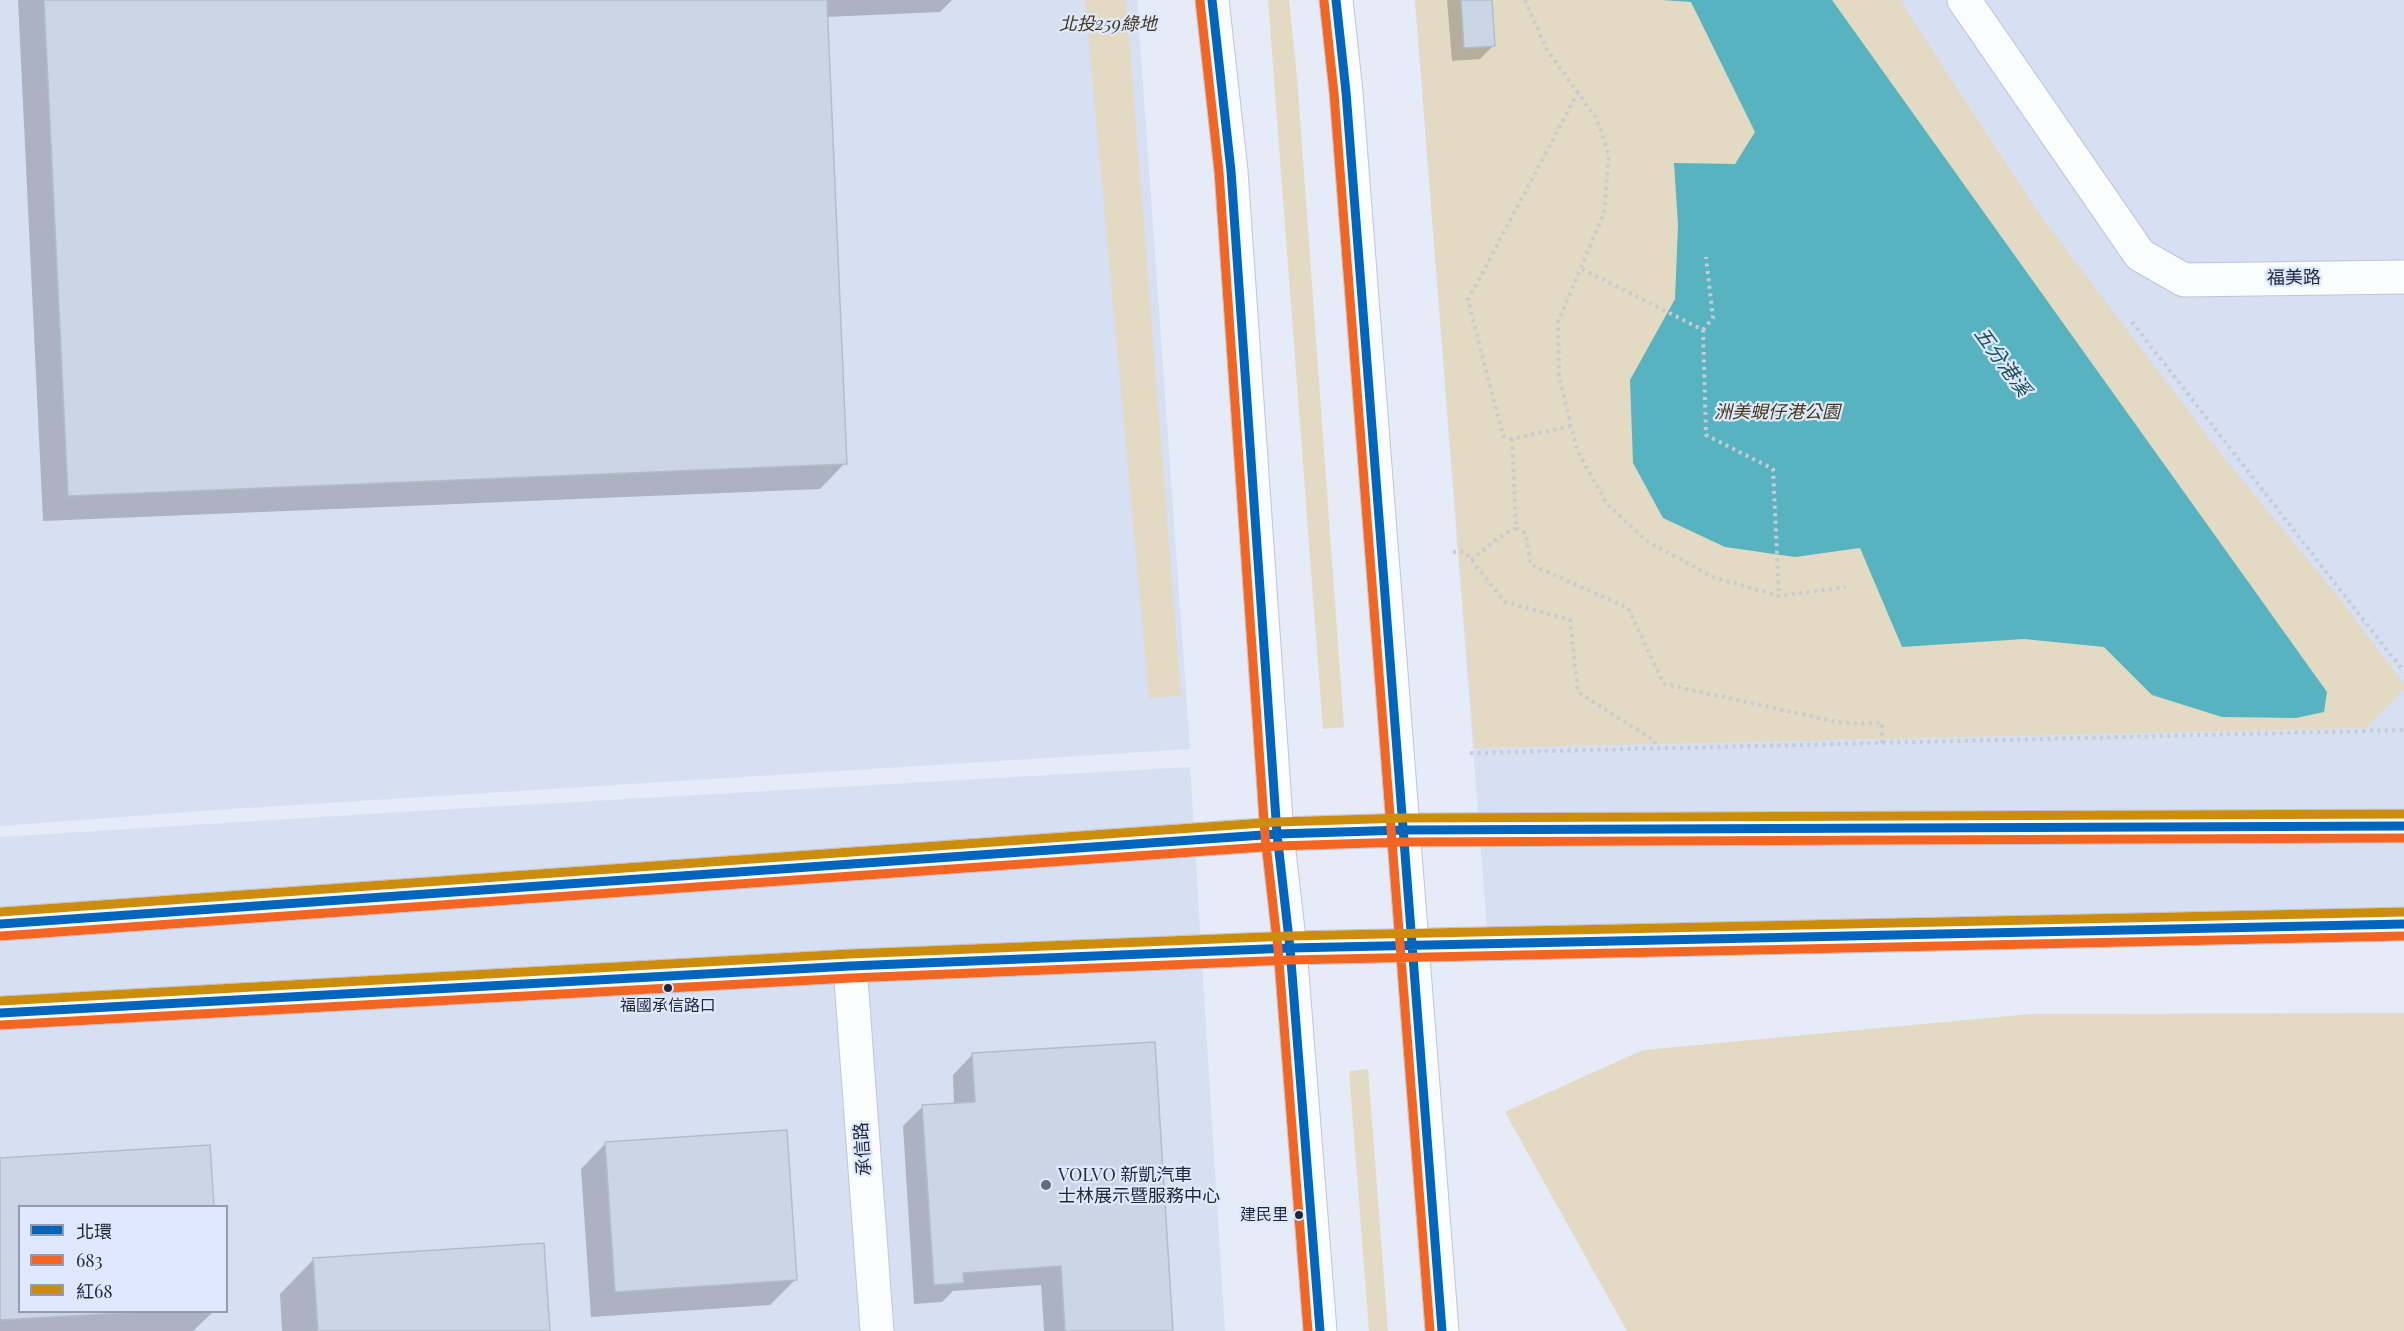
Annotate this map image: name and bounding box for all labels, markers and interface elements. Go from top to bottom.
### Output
park label: 北投259綠地 [1059,13,1157,35]
street label: 福美路 [2267,267,2321,289]
water label: 五分港溪 [1969,323,2035,401]
park label: 洲美蜆仔港公園 [1714,401,1840,423]
marker: 福國承信路口 [662,982,674,994]
place label: 福國承信路口 [620,996,716,1016]
street label: 承信路 [850,1121,876,1177]
place label: VOLVO 新凱汽車 士林展示暨服務中心 [1058,1164,1220,1206]
marker: VOLVO 新凱汽車 士林展示暨服務中心 [1039,1178,1053,1192]
legend [18,1205,228,1313]
place label: 建民里 [1240,1205,1288,1225]
marker: 建民里 [1293,1209,1305,1221]
text: 北環 [76,1219,112,1243]
text: 683 [76,1248,103,1272]
text: 紅68 [76,1279,113,1303]

